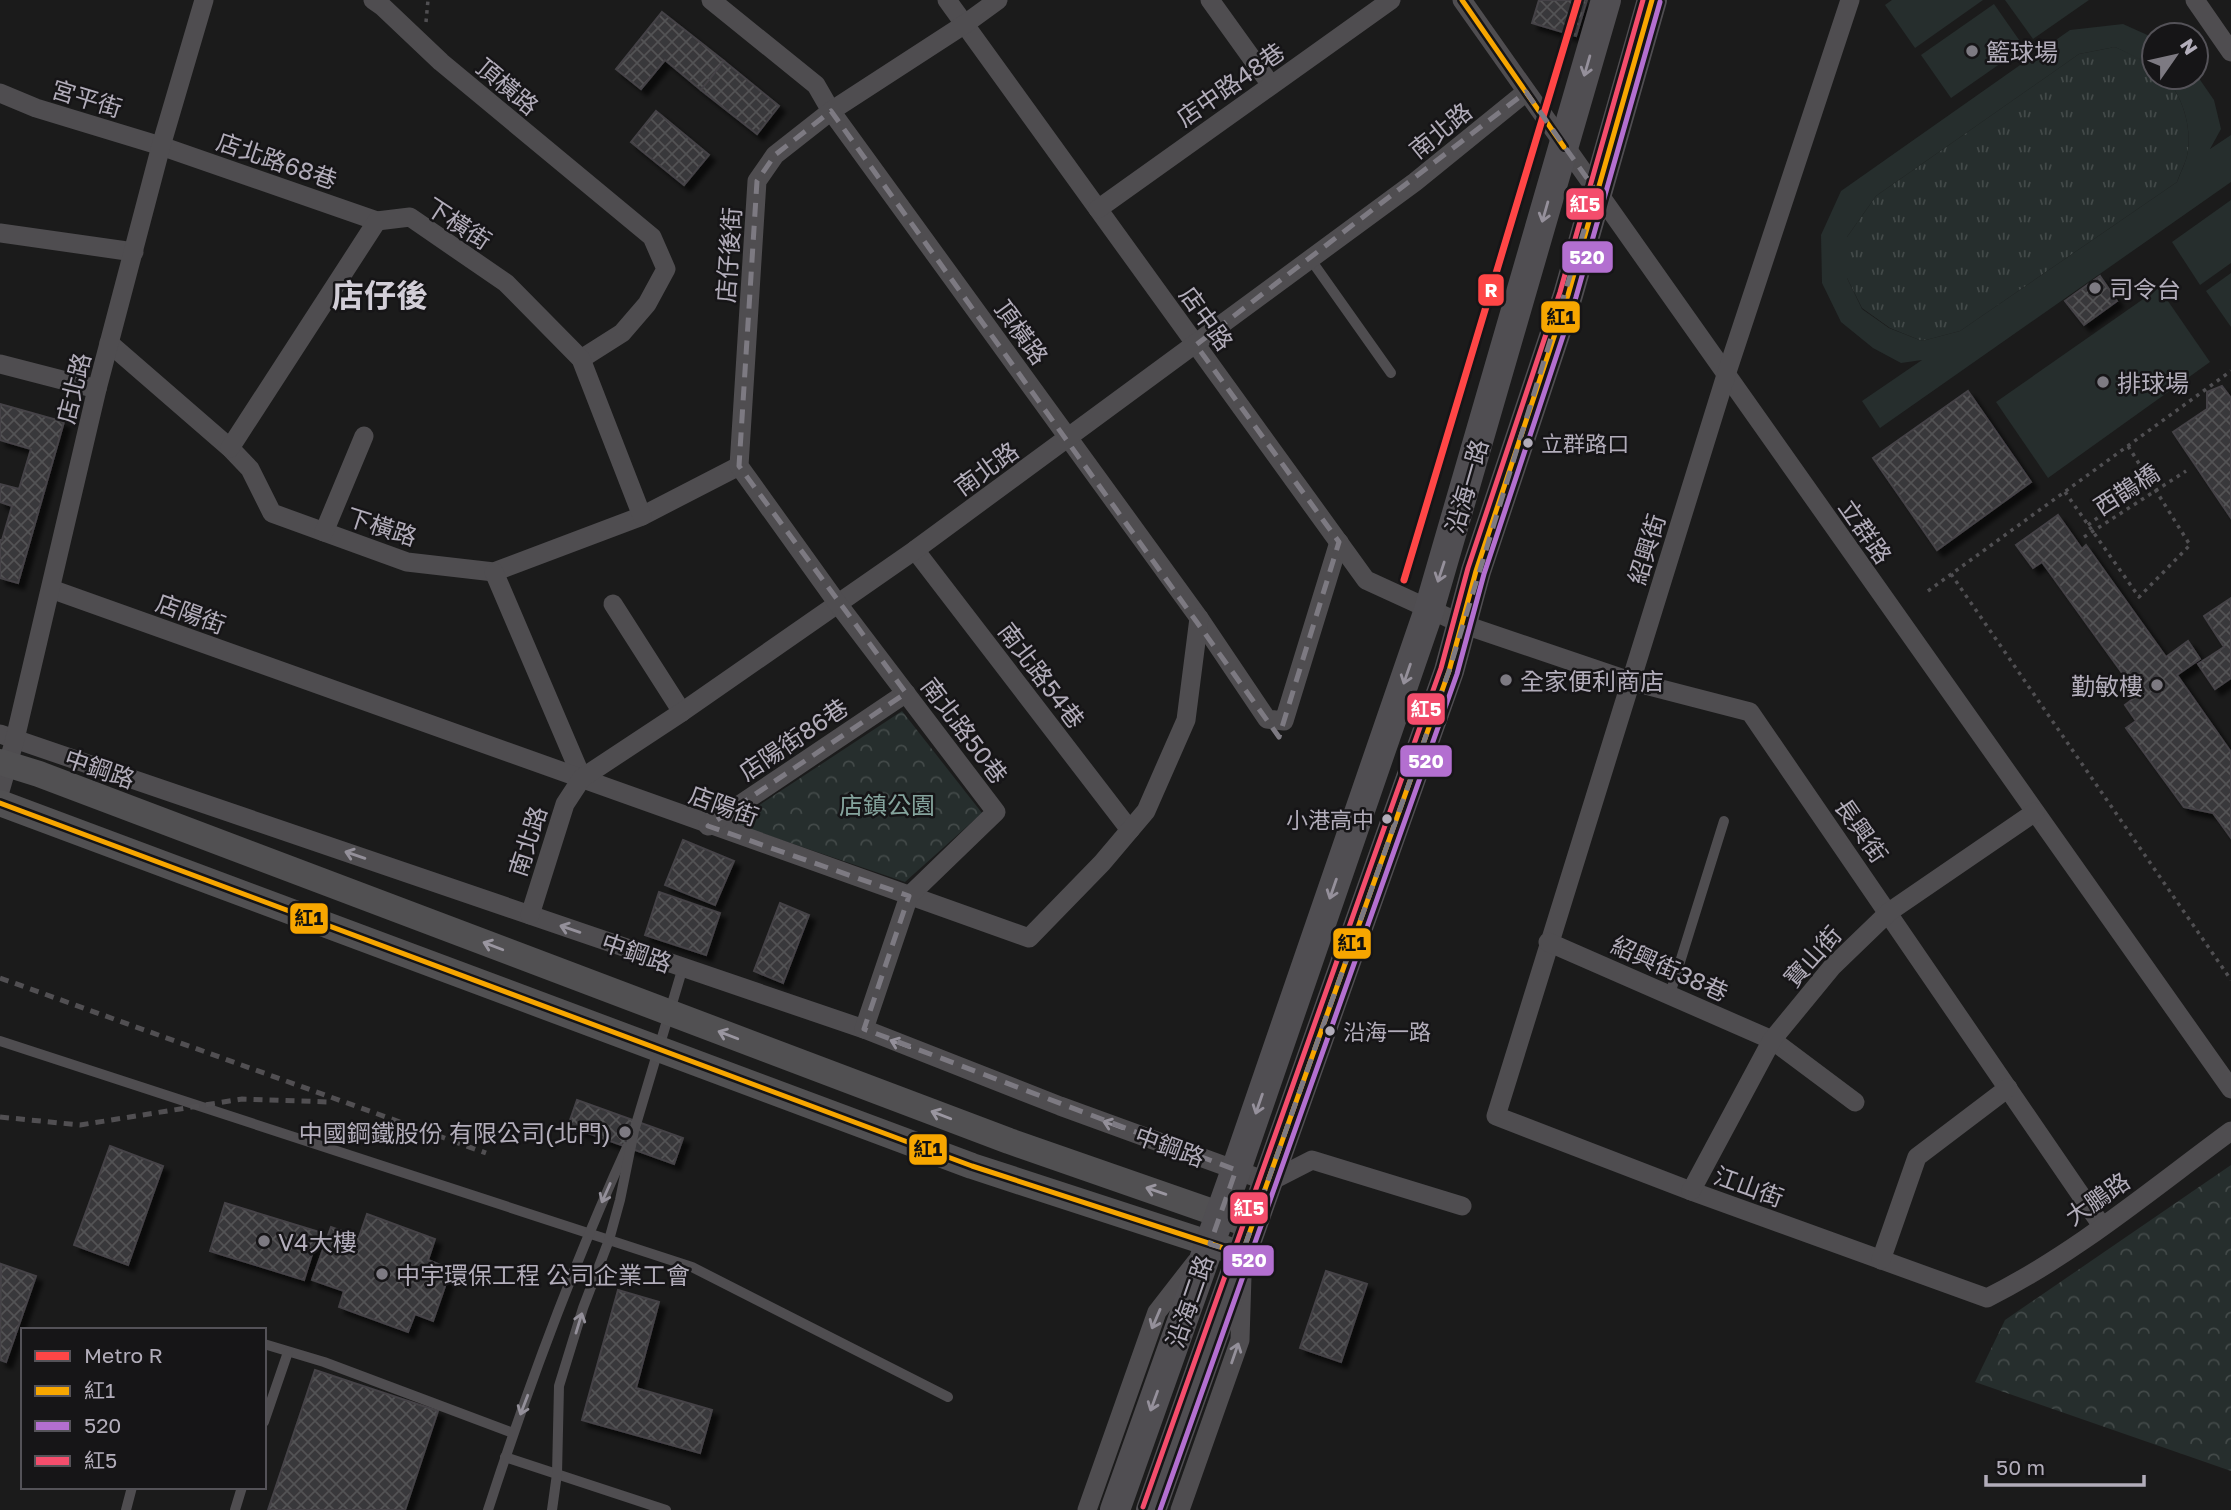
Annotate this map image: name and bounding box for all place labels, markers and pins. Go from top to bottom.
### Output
place label: 籃球場 [1986,37,2058,66]
marker: 籃球場 [1964,43,1980,59]
place label: 司令台 [2109,274,2181,303]
marker: 司令台 [2087,280,2103,296]
place label: 排球場 [2117,368,2189,397]
marker: 排球場 [2095,374,2111,390]
place label: 立群路口 [1541,430,1629,457]
marker: 立群路口 [1521,436,1535,450]
place label: 全家便利商店 [1520,666,1664,695]
place label: 勤敏樓 [2071,671,2143,700]
marker: 全家便利商店 [1498,672,1514,688]
marker: 勤敏樓 [2149,677,2165,693]
place label: 小港高中 [1286,806,1374,833]
marker: 小港高中 [1380,812,1394,826]
place label: 沿海一路 [1343,1018,1431,1045]
marker: 沿海一路 [1323,1024,1337,1038]
place label: 中國鋼鐵股份 有限公司(北門) [299,1118,611,1147]
marker: 中國鋼鐵股份 有限公司(北門) [617,1124,633,1140]
place label: V4大樓 [278,1227,357,1256]
marker: V4大樓 [256,1233,272,1249]
place label: 中宇環保工程 公司企業工會 [396,1260,690,1289]
marker: 中宇環保工程 公司企業工會 [374,1266,390,1282]

